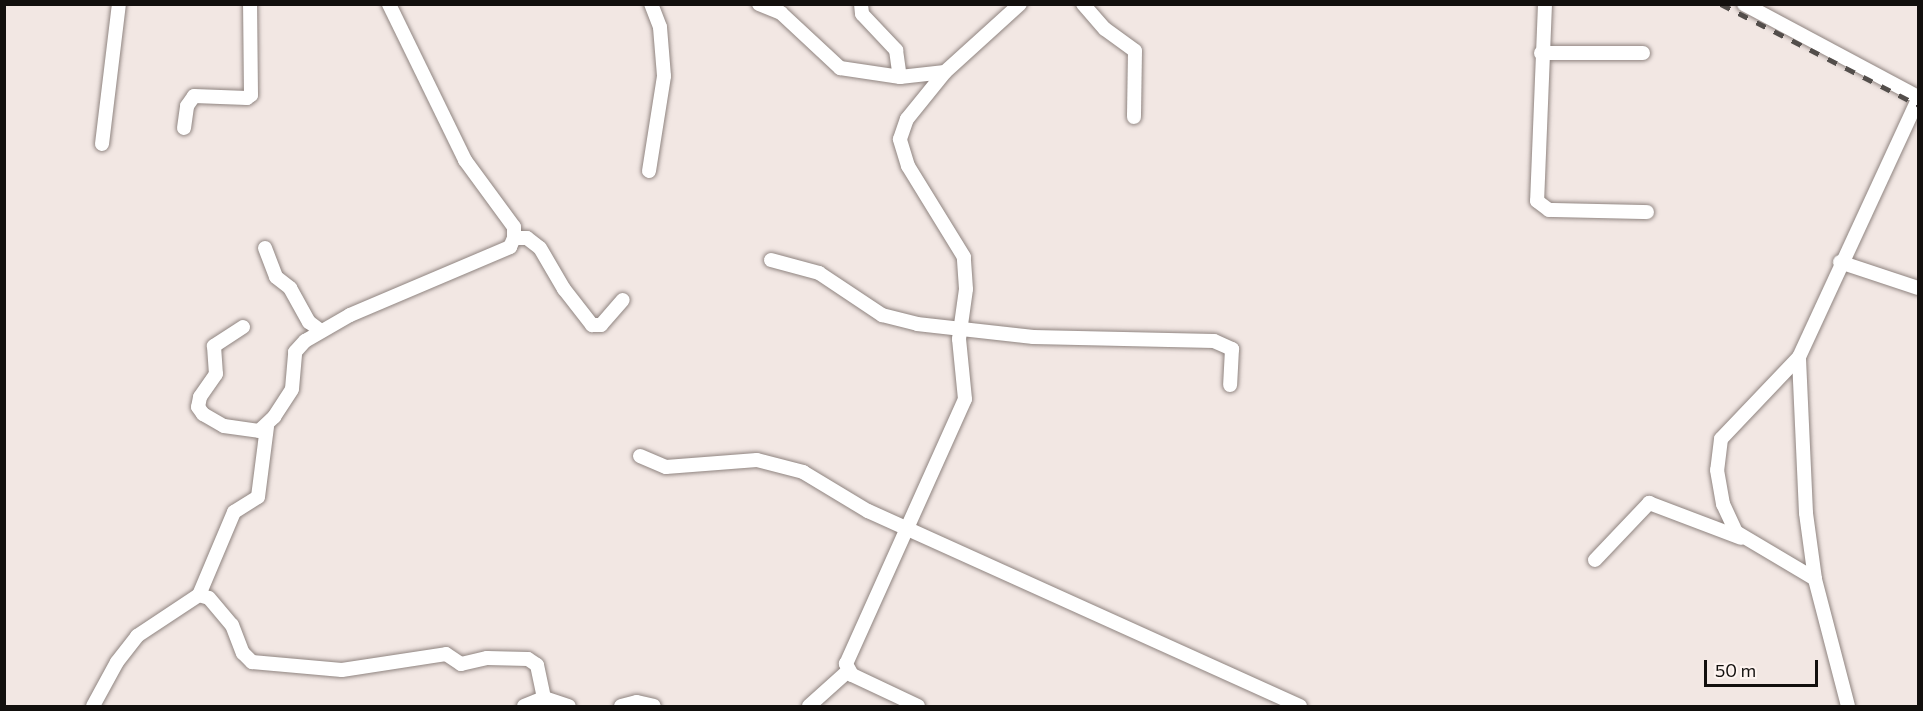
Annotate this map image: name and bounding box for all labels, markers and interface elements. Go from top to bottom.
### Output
scale bar [1707,648,1821,686]
text: 50 m [1715,659,1756,681]

